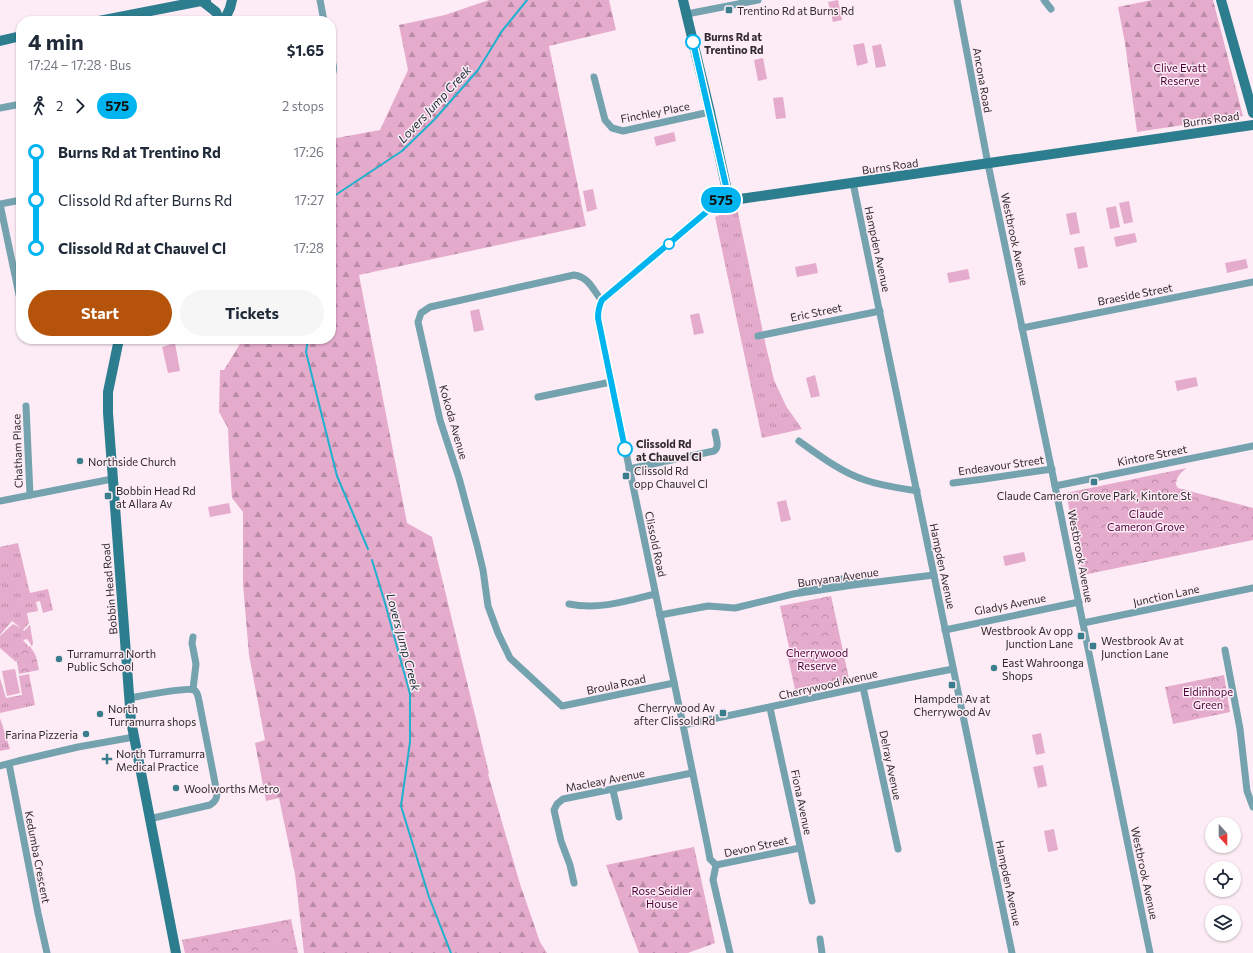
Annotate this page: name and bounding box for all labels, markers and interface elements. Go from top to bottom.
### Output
place label: Trentino Rd at Burns Rd [737,4,854,17]
marker: Trentino Rd at Burns Rd [724,5,734,15]
text: 4 min [28,28,84,55]
place label: Burns Rd at Trentino Rd [704,30,763,56]
marker: Burns Rd at Trentino Rd [685,34,701,50]
text: $1.65 [287,41,324,59]
street label: Ancona Road [971,46,995,114]
text: 17:24 – 17:28 · Bus [28,57,131,73]
park label: Clive Evatt Reserve [1153,61,1207,87]
water label: Lovers Jump Creek [395,62,474,146]
icon: walk [28,95,50,117]
icon: forward [69,95,91,117]
text: 575 [105,97,129,114]
text: 2 [56,98,63,114]
text: 2 stops [282,98,324,114]
street label: Finchley Place [619,99,691,125]
street label: Burns Road [1182,109,1240,129]
text: Burns Rd at Trentino Rd [58,143,221,161]
text: 17:26 [293,144,324,160]
street label: Burns Road [861,156,919,176]
line badge: 575 [698,187,744,213]
text: Clissold Rd after Burns Rd [58,191,232,209]
text: 575 [709,191,733,208]
text: 17:27 [294,192,324,208]
street label: Westbrook Avenue [999,192,1031,287]
street label: Hampden Avenue [863,205,893,293]
unlabelled marker [663,238,675,250]
text: Clissold Rd at Chauvel Cl [58,239,226,257]
text: 17:28 [293,240,324,256]
street label: Braeside Street [1096,280,1174,308]
button: Start [28,290,172,336]
button: Tickets [180,290,324,336]
street label: Eric Street [789,300,843,324]
street label: Kokoda Avenue [437,383,471,461]
street label: Chatham Place [9,413,25,488]
place label: Clissold Rd at Chauvel Cl [636,437,702,463]
marker: Clissold Rd at Chauvel Cl [617,441,633,457]
street label: Kintore Street [1116,442,1188,468]
street label: Endeavour Street [957,452,1045,477]
place label: Northside Church [88,455,176,468]
marker: Northside Church [75,456,85,466]
place label: Clissold Rd opp Chauvel Cl [634,464,708,490]
marker: Clissold Rd opp Chauvel Cl [621,471,631,481]
marker: Claude Cameron Grove Park, Kintore St [1089,477,1099,487]
place label: Bobbin Head Rd at Allara Av [116,484,196,510]
place label: Claude Cameron Grove Park, Kintore St [997,489,1192,502]
marker: Bobbin Head Rd at Allara Av [103,491,113,501]
park label: Claude Cameron Grove [1107,507,1185,533]
street label: Westbrook Avenue [1066,508,1096,604]
street label: Clissold Road [643,510,669,578]
street label: Hampden Avenue [928,522,958,610]
street label: Bobbin Head Road [99,543,119,635]
street label: Bunyana Avenue [797,565,879,589]
street label: Junction Lane [1132,582,1201,609]
street label: Gladys Avenue [973,591,1047,617]
water label: Lovers Jump Creek [383,592,424,693]
place label: Westbrook Av opp Junction Lane [981,624,1073,651]
marker: Westbrook Av opp Junction Lane [1076,631,1086,641]
place label: Westbrook Av at Junction Lane [1101,634,1184,661]
marker: Westbrook Av at Junction Lane [1088,641,1098,651]
park label: Cherrywood Reserve [786,646,848,672]
place label: Turramurra North Public School [67,647,156,673]
marker: Turramurra North Public School [54,654,64,664]
place label: East Wahroonga Shops [1002,656,1084,682]
marker: East Wahroonga Shops [989,663,999,673]
street label: Cherrywood Avenue [777,666,879,702]
street label: Broula Road [585,671,647,697]
marker: Hampden Av at Cherrywood Av [947,680,957,690]
park label: Eldinhope Green [1183,685,1233,711]
place label: Hampden Av at Cherrywood Av [913,692,991,718]
place label: Cherrywood Av after Clissold Rd [634,701,715,727]
place label: North Turramurra shops [108,702,196,728]
marker: Cherrywood Av after Clissold Rd [718,708,728,718]
marker: North Turramurra shops [95,709,105,719]
place label: Farina Pizzeria [5,728,78,741]
marker: Farina Pizzeria [81,729,91,739]
street label: Delray Avenue [877,729,905,801]
place label: North Turramurra Medical Practice [116,747,205,773]
marker: North Turramurra Medical Practice [101,753,113,765]
street label: Macleay Avenue [564,766,646,794]
street label: Fiona Avenue [789,768,815,836]
place label: Woolworths Metro [184,782,280,795]
marker: Woolworths Metro [171,783,181,793]
street label: Kedumba Crescent [23,810,53,905]
north arrow [1205,817,1241,853]
map controls [1205,817,1241,941]
street label: Westbrook Avenue [1129,826,1161,921]
street label: Devon Street [723,833,790,859]
street label: Hampden Avenue [994,839,1024,927]
button: locate [1205,861,1241,897]
park label: Rose Seidler House [632,884,693,910]
button: layers [1205,905,1241,941]

